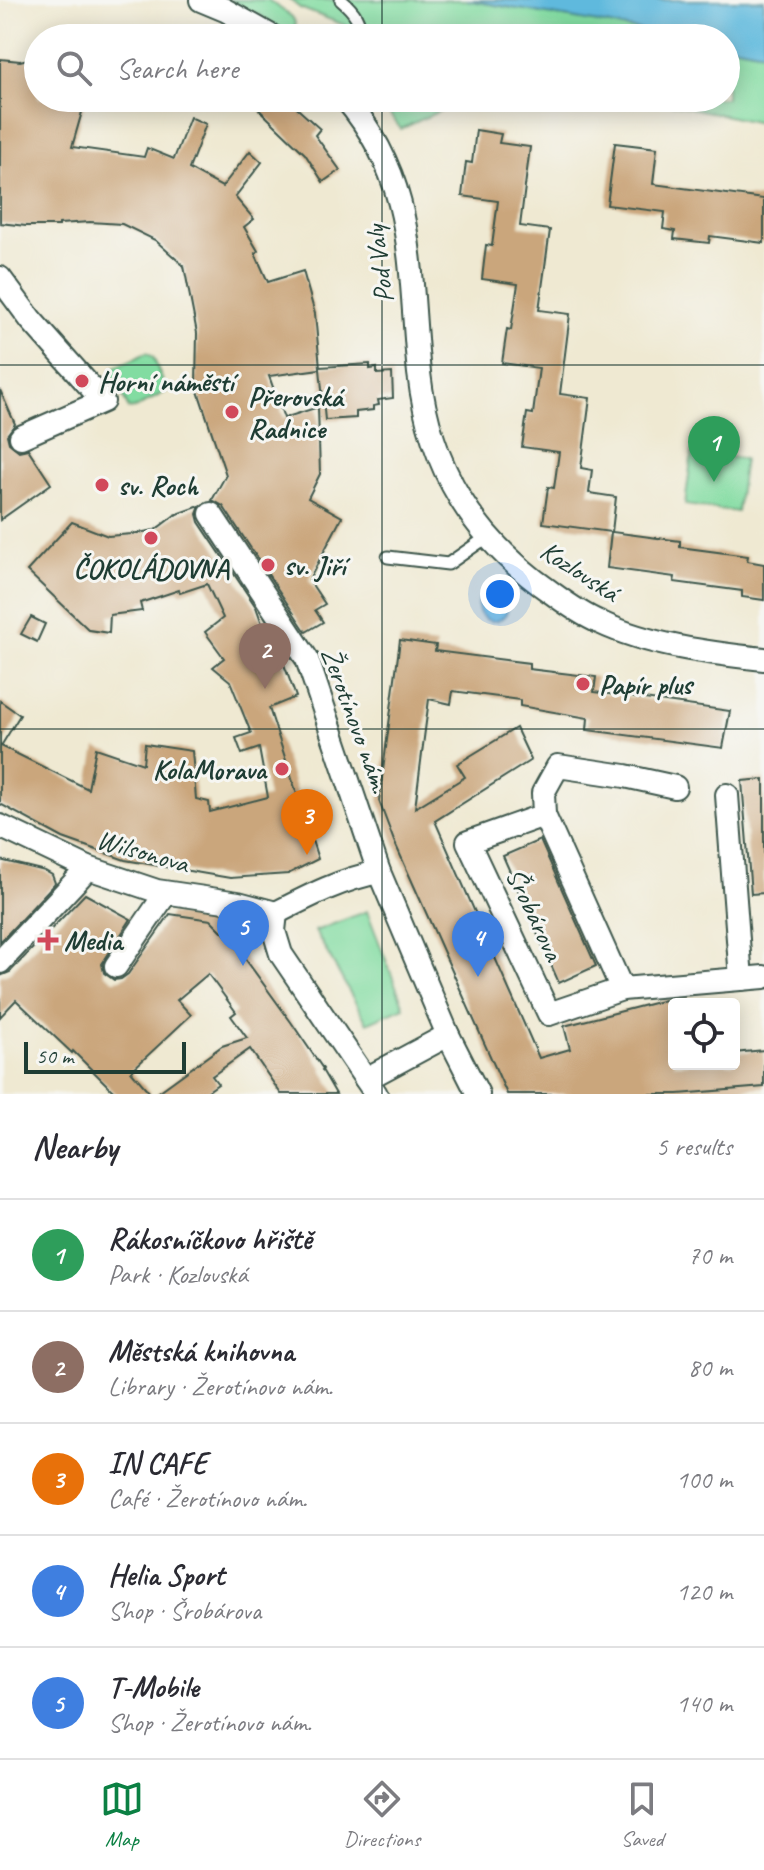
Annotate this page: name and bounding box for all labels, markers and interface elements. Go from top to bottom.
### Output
search box [24,24,740,112]
icon: search [52,46,96,90]
text: Search here [116,49,238,87]
street label: Pod Valy [357,221,401,305]
place label: Horní náměstí [98,364,239,399]
marker: Horní náměstí [73,372,91,390]
place label: Přerovská Radnice [248,379,345,446]
marker: Přerovská Radnice [223,403,241,421]
pin: 1 [688,416,740,482]
place label: sv. Roch [118,468,199,503]
marker: sv. Roch [93,476,111,494]
marker: ČOKOLÁDOVNA [142,529,160,547]
street label: Kozlovská [534,533,628,611]
place label: sv. Jiří [284,548,351,583]
place label: ČOKOLÁDOVNA [73,551,230,586]
marker: sv. Jiří [259,556,277,574]
your location [480,574,520,614]
pin: 2 [239,623,291,689]
street label: Žerotínovo nám. [313,642,399,798]
place label: Papír plus [599,667,695,702]
marker: Papír plus [574,675,592,693]
place label: KolaMorava [153,752,269,787]
marker: KolaMorava [273,760,291,778]
pin: 3 [281,789,333,855]
street label: Wilsonova [93,821,195,881]
street label: Šrobárova [498,862,572,968]
pin: 5 [217,900,269,966]
pin: 4 [452,911,504,977]
place label: Media [64,923,125,958]
marker: Media [39,931,57,949]
map controls [668,998,740,1070]
button: locate [668,998,740,1070]
scale bar [24,1038,186,1074]
text: 50 m [36,1042,73,1070]
text: Nearby [32,1125,118,1168]
text: 5 results [656,1130,732,1163]
text: Rákosníčkovo hřiště [108,1220,311,1258]
text: 1 [52,1239,64,1272]
text: 70 m [688,1239,732,1272]
text: Park · Kozlovská [108,1258,248,1291]
text: Městská knihovna [108,1332,294,1370]
text: 2 [52,1351,64,1384]
text: 80 m [688,1351,732,1384]
text: Library · Žerotínovo nám. [108,1370,333,1403]
text: IN CAFE [108,1444,207,1482]
text: 3 [52,1463,64,1496]
text: 100 m [676,1463,732,1496]
text: Café · Žerotínovo nám. [108,1482,307,1515]
text: Helia Sport [108,1556,224,1594]
text: 4 [52,1575,64,1608]
text: 120 m [676,1575,732,1608]
text: Shop · Šrobárova [108,1594,261,1627]
text: T-Mobile [108,1668,199,1706]
text: 5 [52,1687,64,1720]
text: 140 m [676,1687,732,1720]
text: Shop · Žerotínovo nám. [108,1706,311,1739]
tab: Map [100,1777,144,1853]
tab: Directions [344,1777,420,1853]
tab: Saved [620,1777,664,1853]

